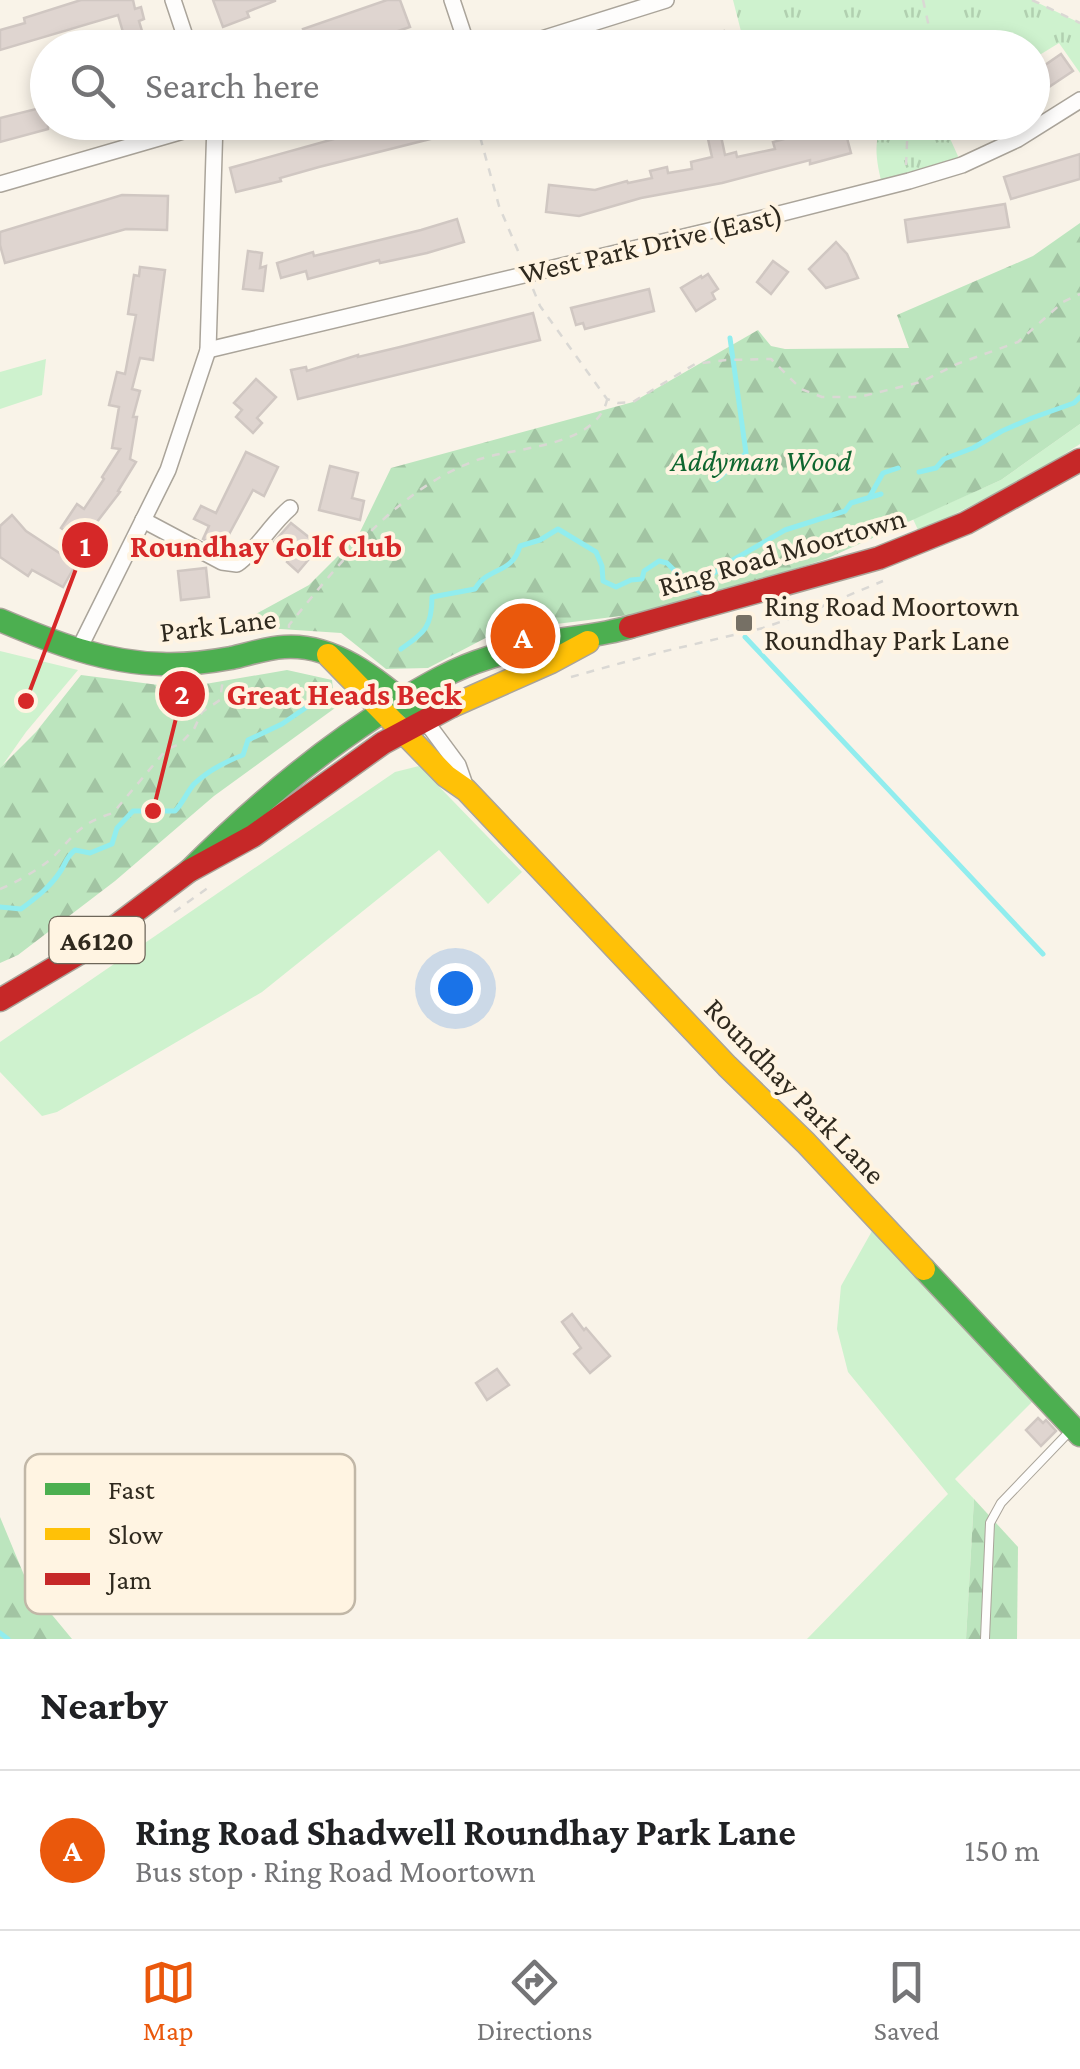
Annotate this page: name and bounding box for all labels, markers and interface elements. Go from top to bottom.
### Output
search box [30,30,1050,140]
icon: search [65,58,120,113]
text: Search here [145,64,319,106]
street label: West Park Drive (East) [516,197,786,291]
park label: Addyman Wood [669,444,852,478]
street label: Ring Road Moortown [655,500,909,604]
callout: Roundhay Golf Club [60,514,422,576]
text: Roundhay Golf Club [130,528,402,564]
text: 1 [79,529,91,562]
place label: Ring Road Moortown Roundhay Park Lane [764,589,1019,657]
pin: A [490,598,556,674]
street label: Park Lane [158,601,278,648]
marker: Ring Road Moortown Roundhay Park Lane [733,612,755,634]
callout: Great Heads Beck [157,663,482,725]
text: Great Heads Beck [226,676,462,712]
text: 2 [174,677,190,710]
road number: A6120 [49,917,144,963]
your location [430,963,481,1014]
street label: Roundhay Park Lane [698,991,892,1191]
legend [25,1454,355,1614]
text: Fast [108,1474,155,1505]
text: Slow [108,1519,163,1550]
text: Jam [105,1564,152,1595]
text: Nearby [40,1681,168,1728]
text: Ring Road Shadwell Roundhay Park Lane [135,1811,796,1853]
text: A [63,1832,82,1868]
text: 150 m [964,1832,1040,1868]
text: Bus stop · Ring Road Moortown [135,1853,536,1889]
tab: Map [141,1955,196,2046]
tab: Directions [477,1955,593,2046]
tab: Saved [874,1955,939,2046]

